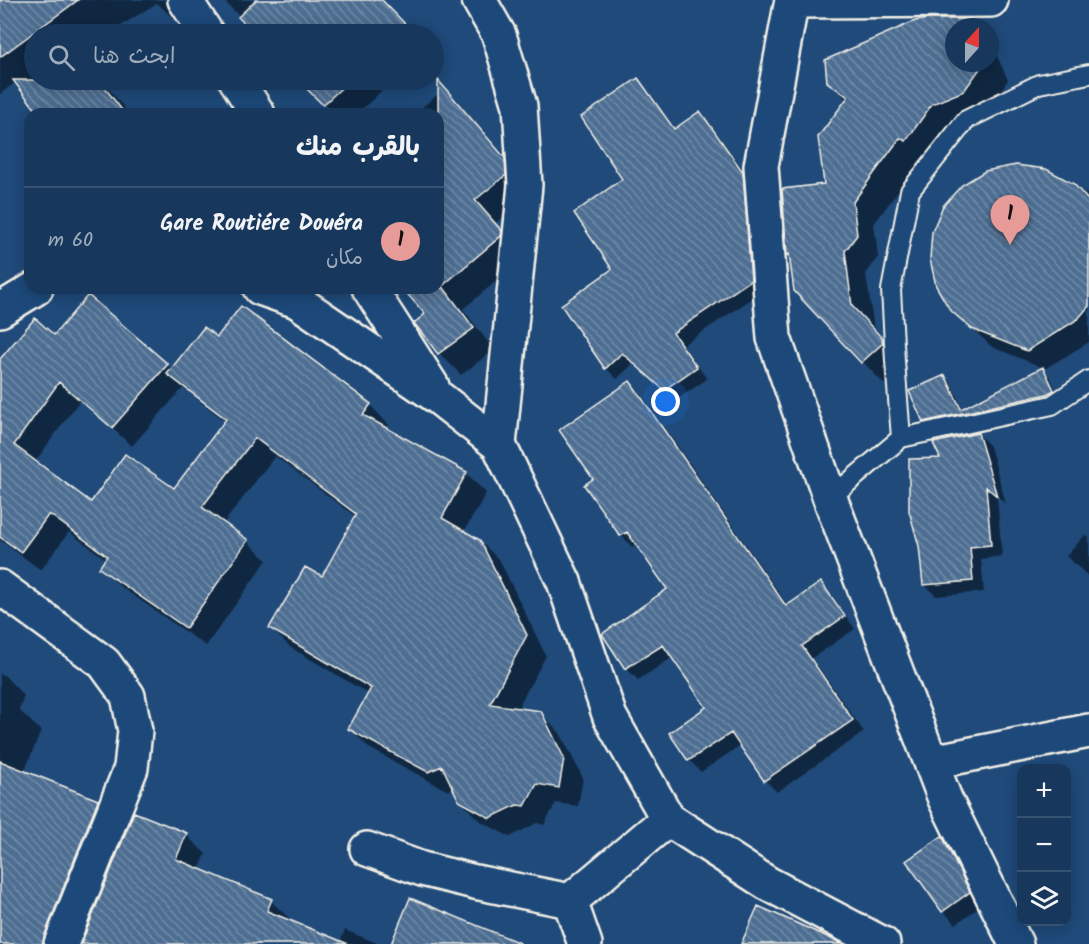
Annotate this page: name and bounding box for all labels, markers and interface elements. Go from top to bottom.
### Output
north arrow [945,18,999,72]
search box [24,24,444,90]
text: ابحث هنا [93,40,175,75]
icon: search [45,41,78,74]
text: بالقرب منك [296,127,420,169]
pin: 1 [990,196,1030,245]
text: Gare Routiére Douéra [160,207,363,242]
text: 60 m [48,225,93,257]
text: 1 [397,225,404,257]
text: مكان [326,243,363,275]
your location [651,387,680,416]
map controls [1017,764,1071,926]
button: + [1017,764,1071,818]
button: − [1017,818,1071,872]
button: layers [1017,872,1071,926]

